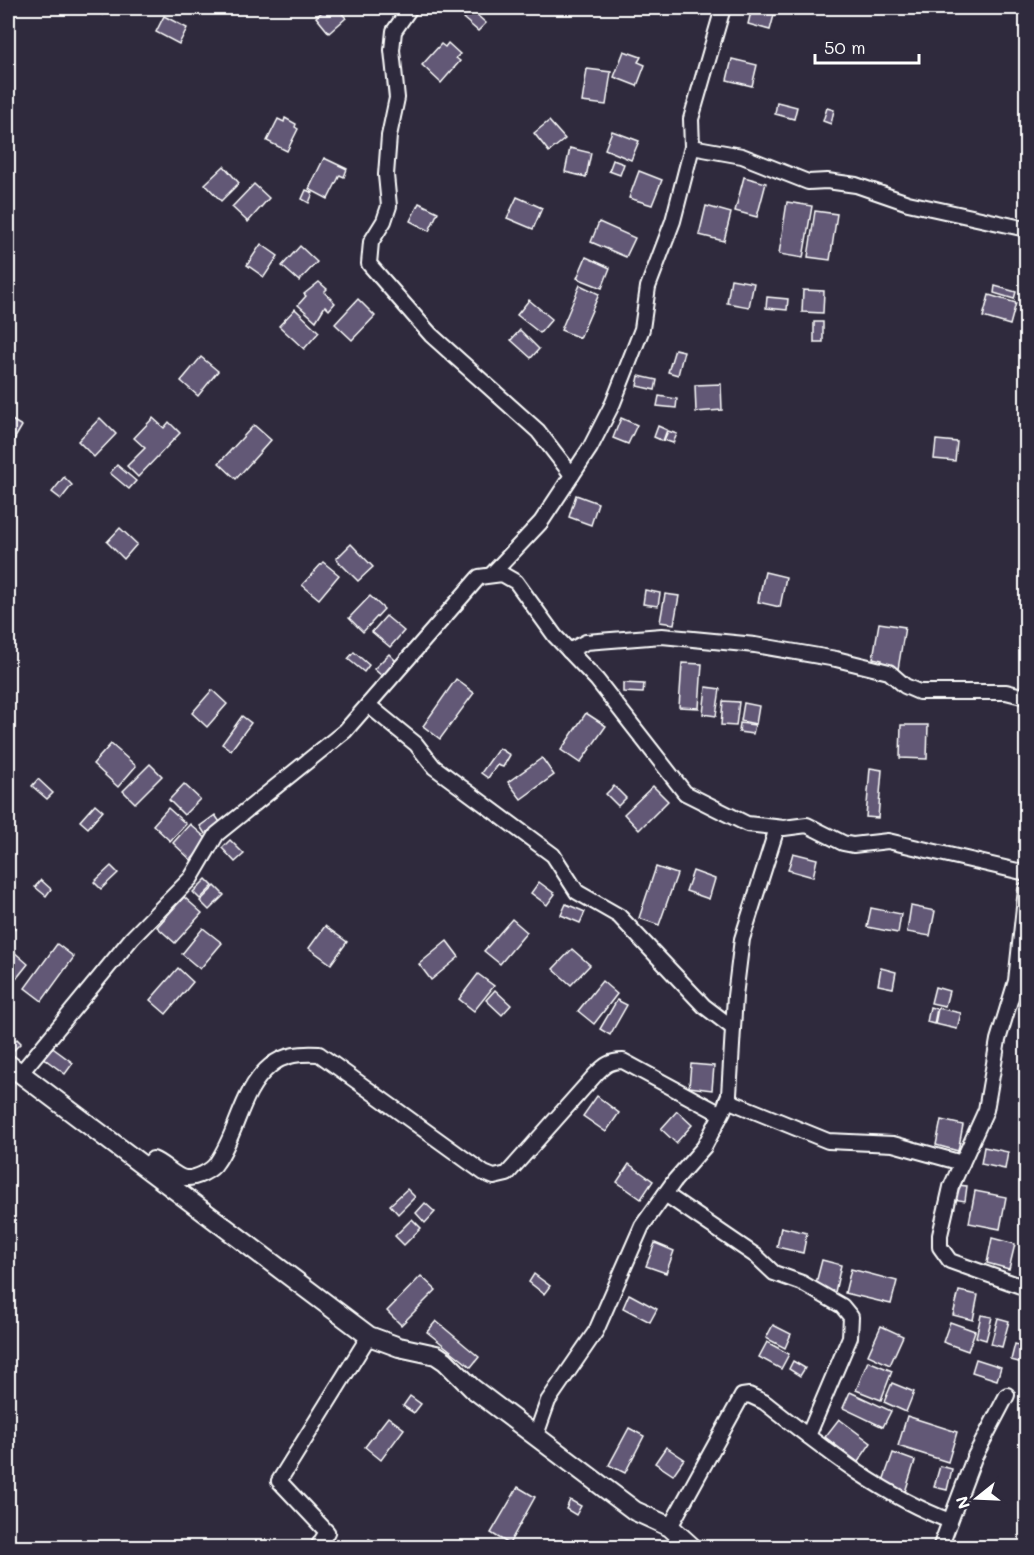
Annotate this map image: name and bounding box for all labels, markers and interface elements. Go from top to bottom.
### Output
scale bar [815,27,918,65]
text: 50 m [824,35,866,59]
north arrow [947,1468,1007,1528]
text: N [950,1494,974,1512]

